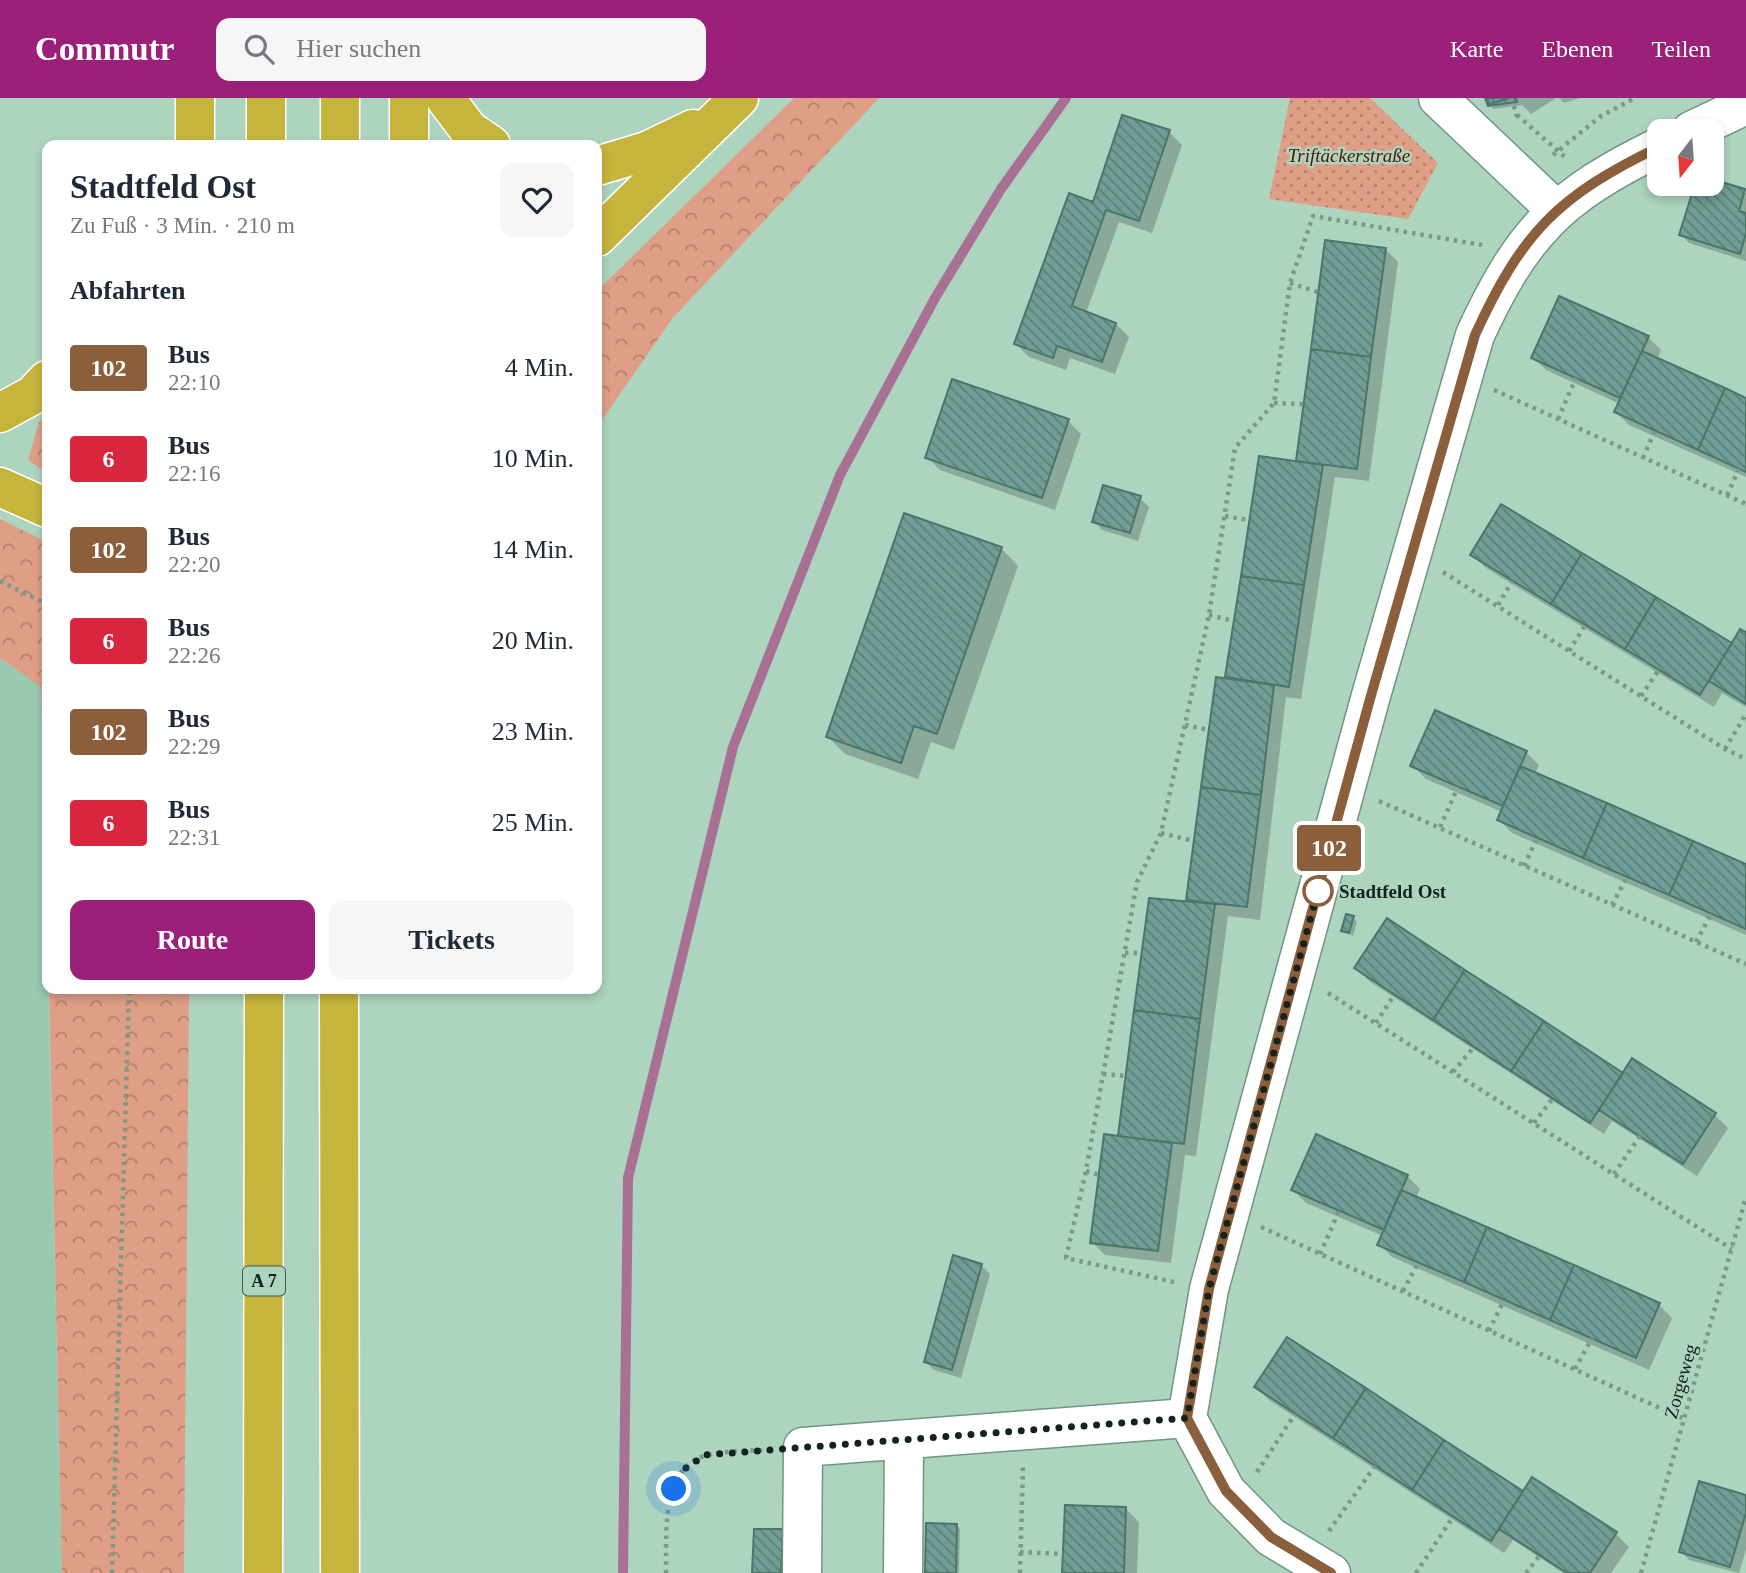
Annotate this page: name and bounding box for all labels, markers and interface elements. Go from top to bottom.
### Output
search box [216,18,706,81]
icon: search [240,30,278,68]
text: Commutr [35,31,174,67]
text: Hier suchen [296,34,421,63]
text: Karte [1450,36,1503,62]
text: Ebenen [1541,36,1613,62]
text: Teilen [1651,36,1711,62]
north arrow [1647,119,1724,196]
map controls [1647,119,1724,196]
park label: Triftäckerstraße [1288,145,1410,166]
button: heart [500,163,574,237]
text: Stadtfeld Ost [70,169,256,205]
text: Zu Fuß · 3 Min. · 210 m [70,213,295,238]
text: Abfahrten [70,276,186,305]
text: Bus [168,340,210,369]
text: 4 Min. [505,353,574,382]
text: 102 [91,355,127,381]
text: 22:10 [168,370,220,395]
text: Bus [168,431,210,460]
text: 10 Min. [492,444,574,473]
text: 6 [103,446,115,472]
text: 22:16 [168,461,220,486]
text: Bus [168,522,210,551]
text: 14 Min. [492,535,574,564]
text: 102 [91,537,127,563]
text: 22:20 [168,552,220,577]
text: Bus [168,613,210,642]
text: 20 Min. [492,626,574,655]
text: 6 [103,628,115,654]
text: 22:26 [168,643,220,668]
text: Bus [168,704,210,733]
text: 23 Min. [492,717,574,746]
text: 102 [91,719,127,745]
text: 22:29 [168,734,220,759]
text: Bus [168,795,210,824]
text: 25 Min. [492,808,574,837]
text: 6 [103,810,115,836]
text: 22:31 [168,825,220,850]
line badge: 102 [1289,825,1369,871]
text: 102 [1311,835,1347,861]
marker: Stadtfeld Ost [1303,876,1333,906]
place label: Stadtfeld Ost [1339,881,1447,902]
button: Route [70,900,315,980]
button: Tickets [329,900,574,980]
road number: A 7 [243,1266,285,1296]
street label: Zorgeweg [1660,1341,1701,1421]
your location [656,1471,691,1506]

